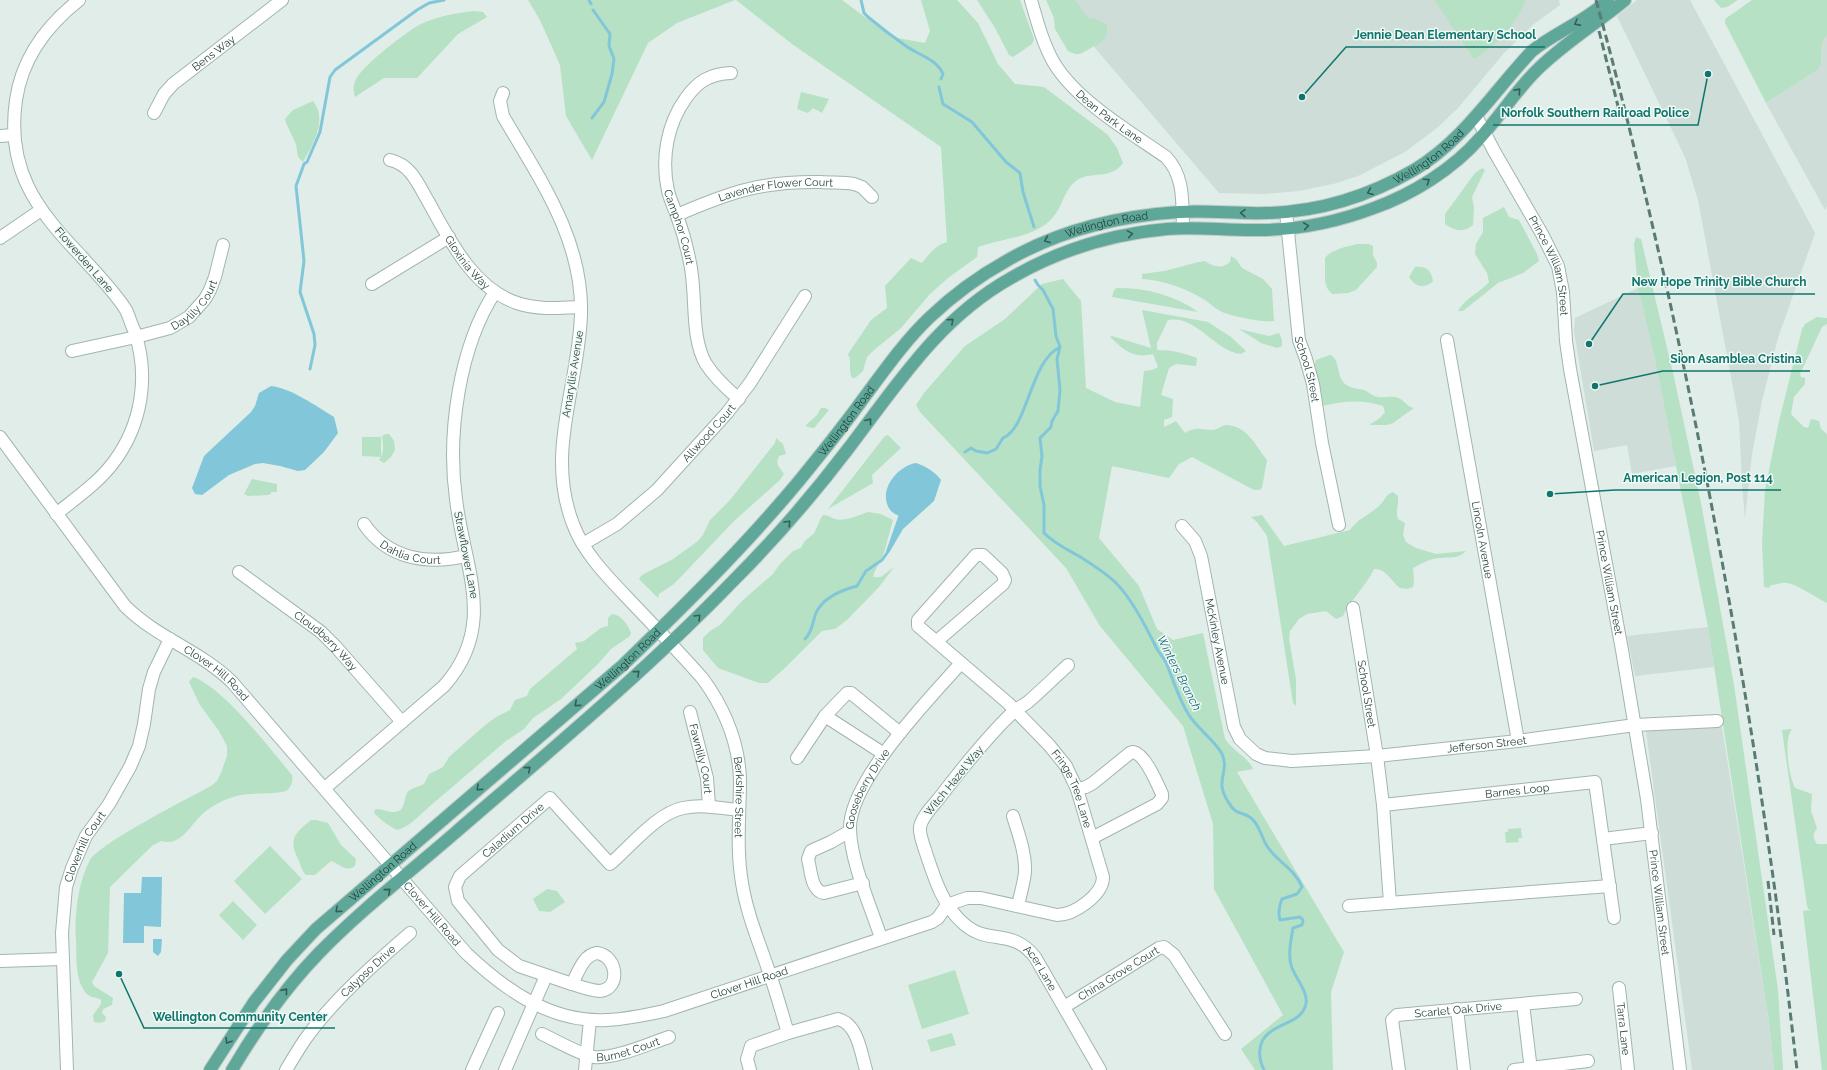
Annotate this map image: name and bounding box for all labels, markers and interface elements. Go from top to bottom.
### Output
one-way arrow [1574,18,1581,25]
callout: Jennie Dean Elementary School [1346,23,1545,47]
text: Jennie Dean Elementary School [1354,28,1536,42]
street label: Bens Way [189,32,238,73]
street label: Dean Park Lane [1073,87,1146,146]
one-way arrow [1514,88,1521,95]
callout: Norfolk Southern Railroad Police [1493,101,1698,125]
text: Norfolk Southern Railroad Police [1501,106,1689,120]
street label: Wellington Road [1391,126,1467,187]
street label: Lavender Flower Court [717,175,833,204]
one-way arrow [1422,179,1429,186]
one-way arrow [1367,187,1374,195]
street label: Camphor Court [661,188,697,266]
street label: Wellington Road [1063,209,1149,240]
one-way arrow [1240,209,1246,217]
street label: Prince William Street [1526,213,1571,316]
one-way arrow [1303,222,1309,231]
street label: Flowerden Lane [52,225,116,296]
one-way arrow [1127,231,1133,239]
street label: Gloxinia Way [442,233,493,292]
one-way arrow [1043,236,1050,244]
callout: New Hope Trinity Bible Church [1623,270,1815,294]
text: New Hope Trinity Bible Church [1632,275,1806,289]
street label: Daylily Court [169,278,220,333]
one-way arrow [947,319,954,326]
street label: Amaryllis Avenue [560,329,586,419]
street label: School Street [1292,336,1322,403]
callout: Sion Asamblea Cristina [1663,347,1810,371]
text: Sion Asamblea Cristina [1670,352,1802,366]
street label: Wellington Road [815,383,877,459]
street label: Allwood Court [679,401,738,464]
one-way arrow [864,419,871,426]
callout: American Legion, Post 114 [1615,466,1781,490]
text: American Legion, Post 114 [1623,471,1773,485]
street label: Lincoln Avenue [1469,500,1496,580]
street label: Strawflower Lane [451,510,481,600]
one-way arrow [783,520,790,528]
street label: Prince William Street [1593,529,1626,636]
street label: Dahlia Court [378,537,441,566]
street label: McKinley Avenue [1203,597,1232,686]
street label: Cloudberry Way [292,608,360,673]
one-way arrow [693,614,701,622]
street label: Wellington Road [592,626,663,693]
water label: Winters Branch [1154,633,1204,713]
street label: Clover Hill Road [182,642,252,704]
street label: School Street [1355,659,1379,729]
one-way arrow [632,671,640,678]
one-way arrow [574,699,582,706]
street label: Fawnlily Court [687,722,715,795]
street label: Jefferson Street [1446,733,1528,755]
street label: Witch Hazel Way [922,743,986,819]
street label: Gooseberry Drive [843,746,892,830]
street label: Fringe Tree Lane [1049,747,1095,830]
street label: Berkshire Street [731,756,747,838]
one-way arrow [524,767,531,774]
street label: Barnes Loop [1484,780,1550,800]
one-way arrow [476,784,483,791]
street label: Caladium Drive [479,800,547,860]
street label: Cloverhill Court [61,808,108,884]
street label: Wellington Road [346,839,419,904]
street label: Prince William Street [1647,849,1673,956]
street label: Clover Hill Road [401,879,464,949]
one-way arrow [383,888,390,895]
one-way arrow [335,905,342,912]
street label: Calypso Drive [338,942,398,1000]
street label: Acer Lane [1021,942,1060,994]
street label: China Grove Court [1076,943,1161,1003]
street label: Clover Hill Road [709,964,790,1002]
one-way arrow [280,989,287,996]
street label: Scarlet Oak Drive [1414,999,1503,1020]
street label: Tarra Lane [1614,1002,1633,1057]
callout: Wellington Community Center [144,1004,335,1028]
text: Wellington Community Center [153,1010,328,1024]
street label: Burnet Court [596,1034,662,1064]
one-way arrow [225,1037,232,1044]

